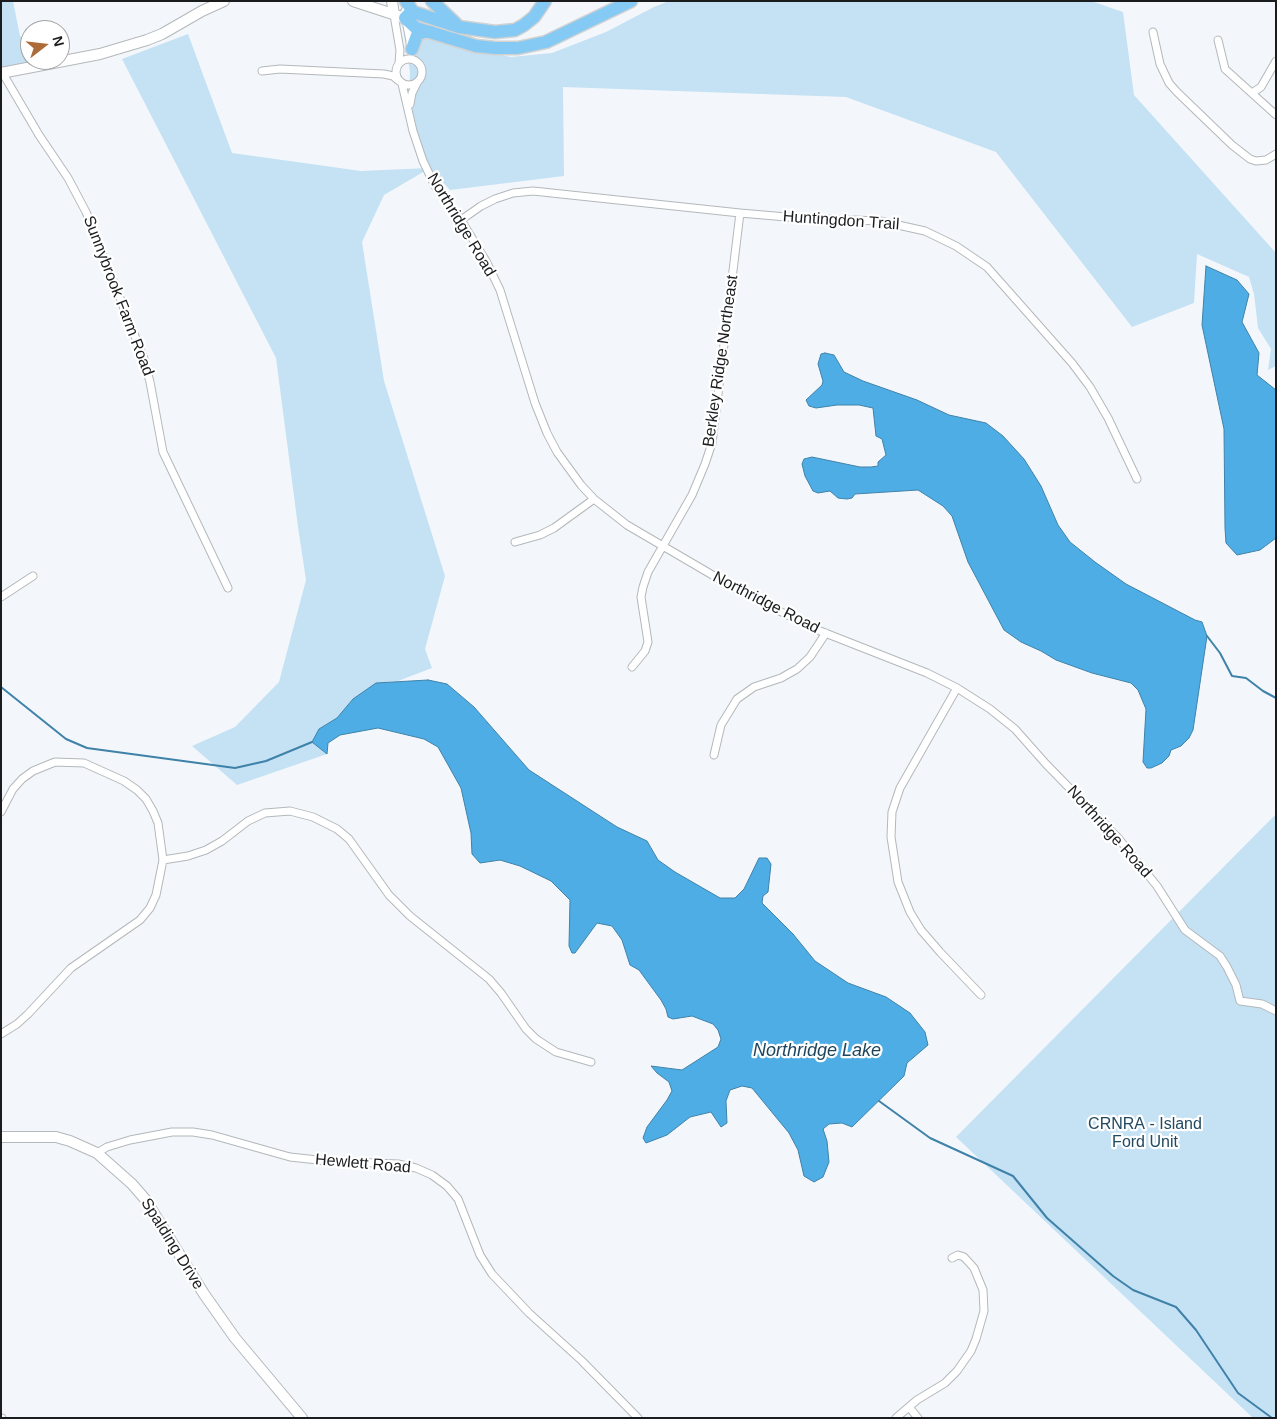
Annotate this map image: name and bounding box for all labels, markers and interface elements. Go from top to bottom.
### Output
north arrow [20,20,70,70]
text: N [49,34,68,48]
street label: Northridge Road [423,170,499,280]
street label: Huntingdon Trail [782,207,900,235]
street label: Sunnybrook Farm Road [79,213,157,379]
street label: Berkley Ridge Northeast [699,274,743,448]
street label: Northridge Road [709,568,823,638]
street label: Northridge Road [1063,782,1155,882]
water label: Northridge Lake [753,1040,881,1062]
park label: CRNRA - Island Ford Unit [1088,1115,1202,1153]
street label: Hewlett Road [314,1150,412,1178]
street label: Spalding Drive [136,1195,208,1293]

